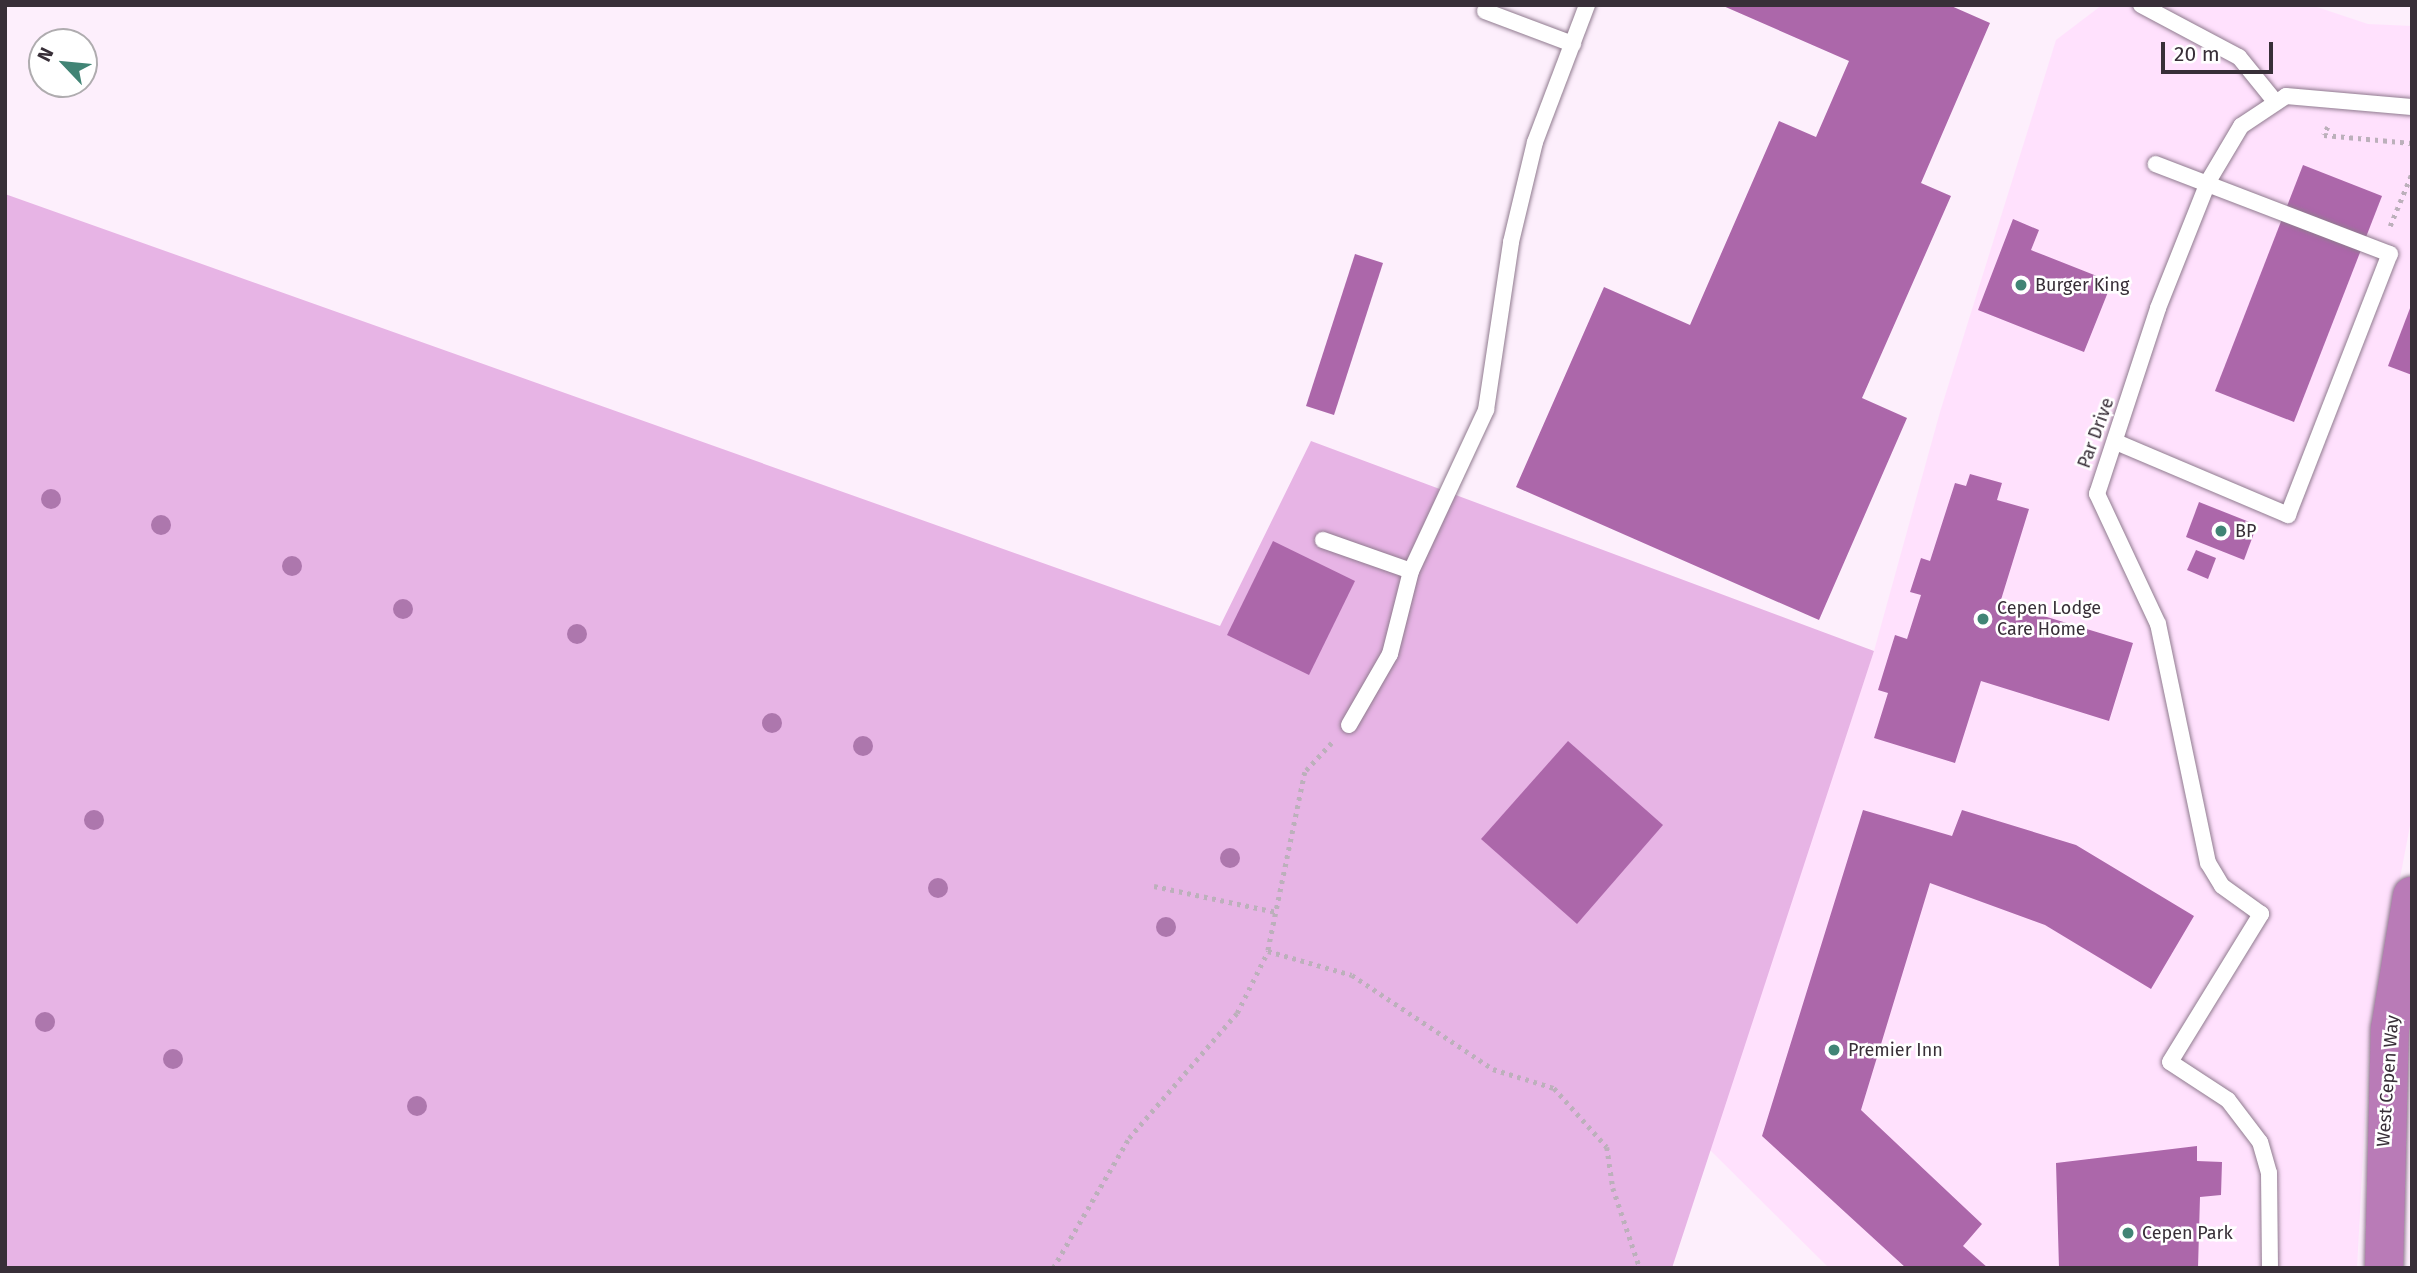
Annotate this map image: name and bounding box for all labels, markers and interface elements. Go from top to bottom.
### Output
north arrow [28,28,98,98]
scale bar [2165,28,2277,72]
text: 20 m [2174,41,2220,67]
text: N [32,44,59,65]
place label: Burger King [2035,274,2129,296]
marker: Burger King [2013,277,2029,293]
street label: Par Drive [2073,395,2119,471]
place label: BP [2235,520,2256,542]
marker: BP [2213,523,2229,539]
place label: Cepen Lodge Care Home [1997,598,2101,640]
marker: Cepen Lodge Care Home [1975,611,1991,627]
street label: West Cepen Way [2373,1014,2403,1148]
place label: Premier Inn [1848,1039,1943,1061]
marker: Premier Inn [1826,1042,1842,1058]
place label: Cepen Park [2142,1222,2233,1244]
marker: Cepen Park [2120,1225,2136,1241]

